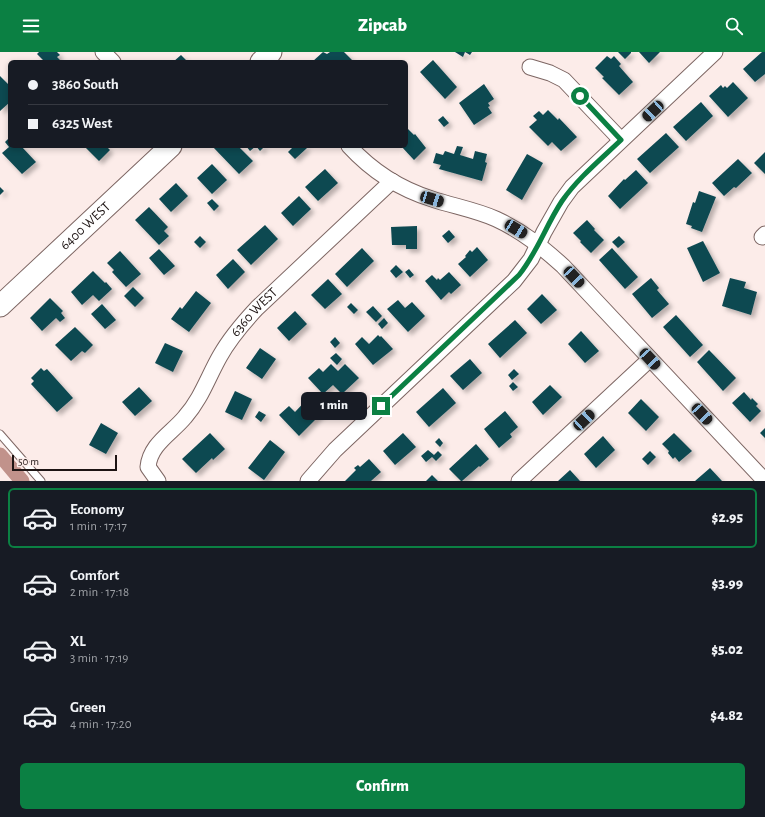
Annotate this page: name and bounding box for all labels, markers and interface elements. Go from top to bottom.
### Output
icon: menu [20,15,42,37]
icon: search [723,15,745,37]
text: Zipcab [358,17,407,35]
text: 3860 South [52,77,119,92]
route start [571,87,589,105]
car [640,98,666,124]
text: 6325 West [52,116,112,131]
car [419,190,445,208]
street label: 6400 WEST [58,199,113,253]
car [503,218,529,240]
car [561,264,587,290]
street label: 6360 WEST [228,285,281,339]
car [637,346,663,372]
callout: 1 min [301,392,367,420]
route end [372,397,390,415]
text: 1 min [320,399,348,412]
car [689,401,715,427]
car [571,407,597,433]
scale bar [12,453,117,472]
text: 50 m [18,456,39,467]
icon: car [22,500,58,536]
text: Economy [70,502,124,517]
text: $2.95 [712,510,743,525]
text: 1 min · 17:17 [70,520,127,533]
icon: car [22,566,58,602]
text: Comfort [70,568,119,583]
text: $3.99 [711,576,743,591]
text: 2 min · 17:18 [70,586,129,599]
icon: car [22,632,58,668]
text: XL [70,634,86,649]
text: $5.02 [711,642,743,657]
text: 3 min · 17:19 [70,652,128,665]
icon: car [22,698,58,734]
text: Green [70,700,106,715]
text: $4.82 [710,708,743,723]
text: 4 min · 17:20 [70,718,132,731]
button: Confirm [20,763,745,809]

